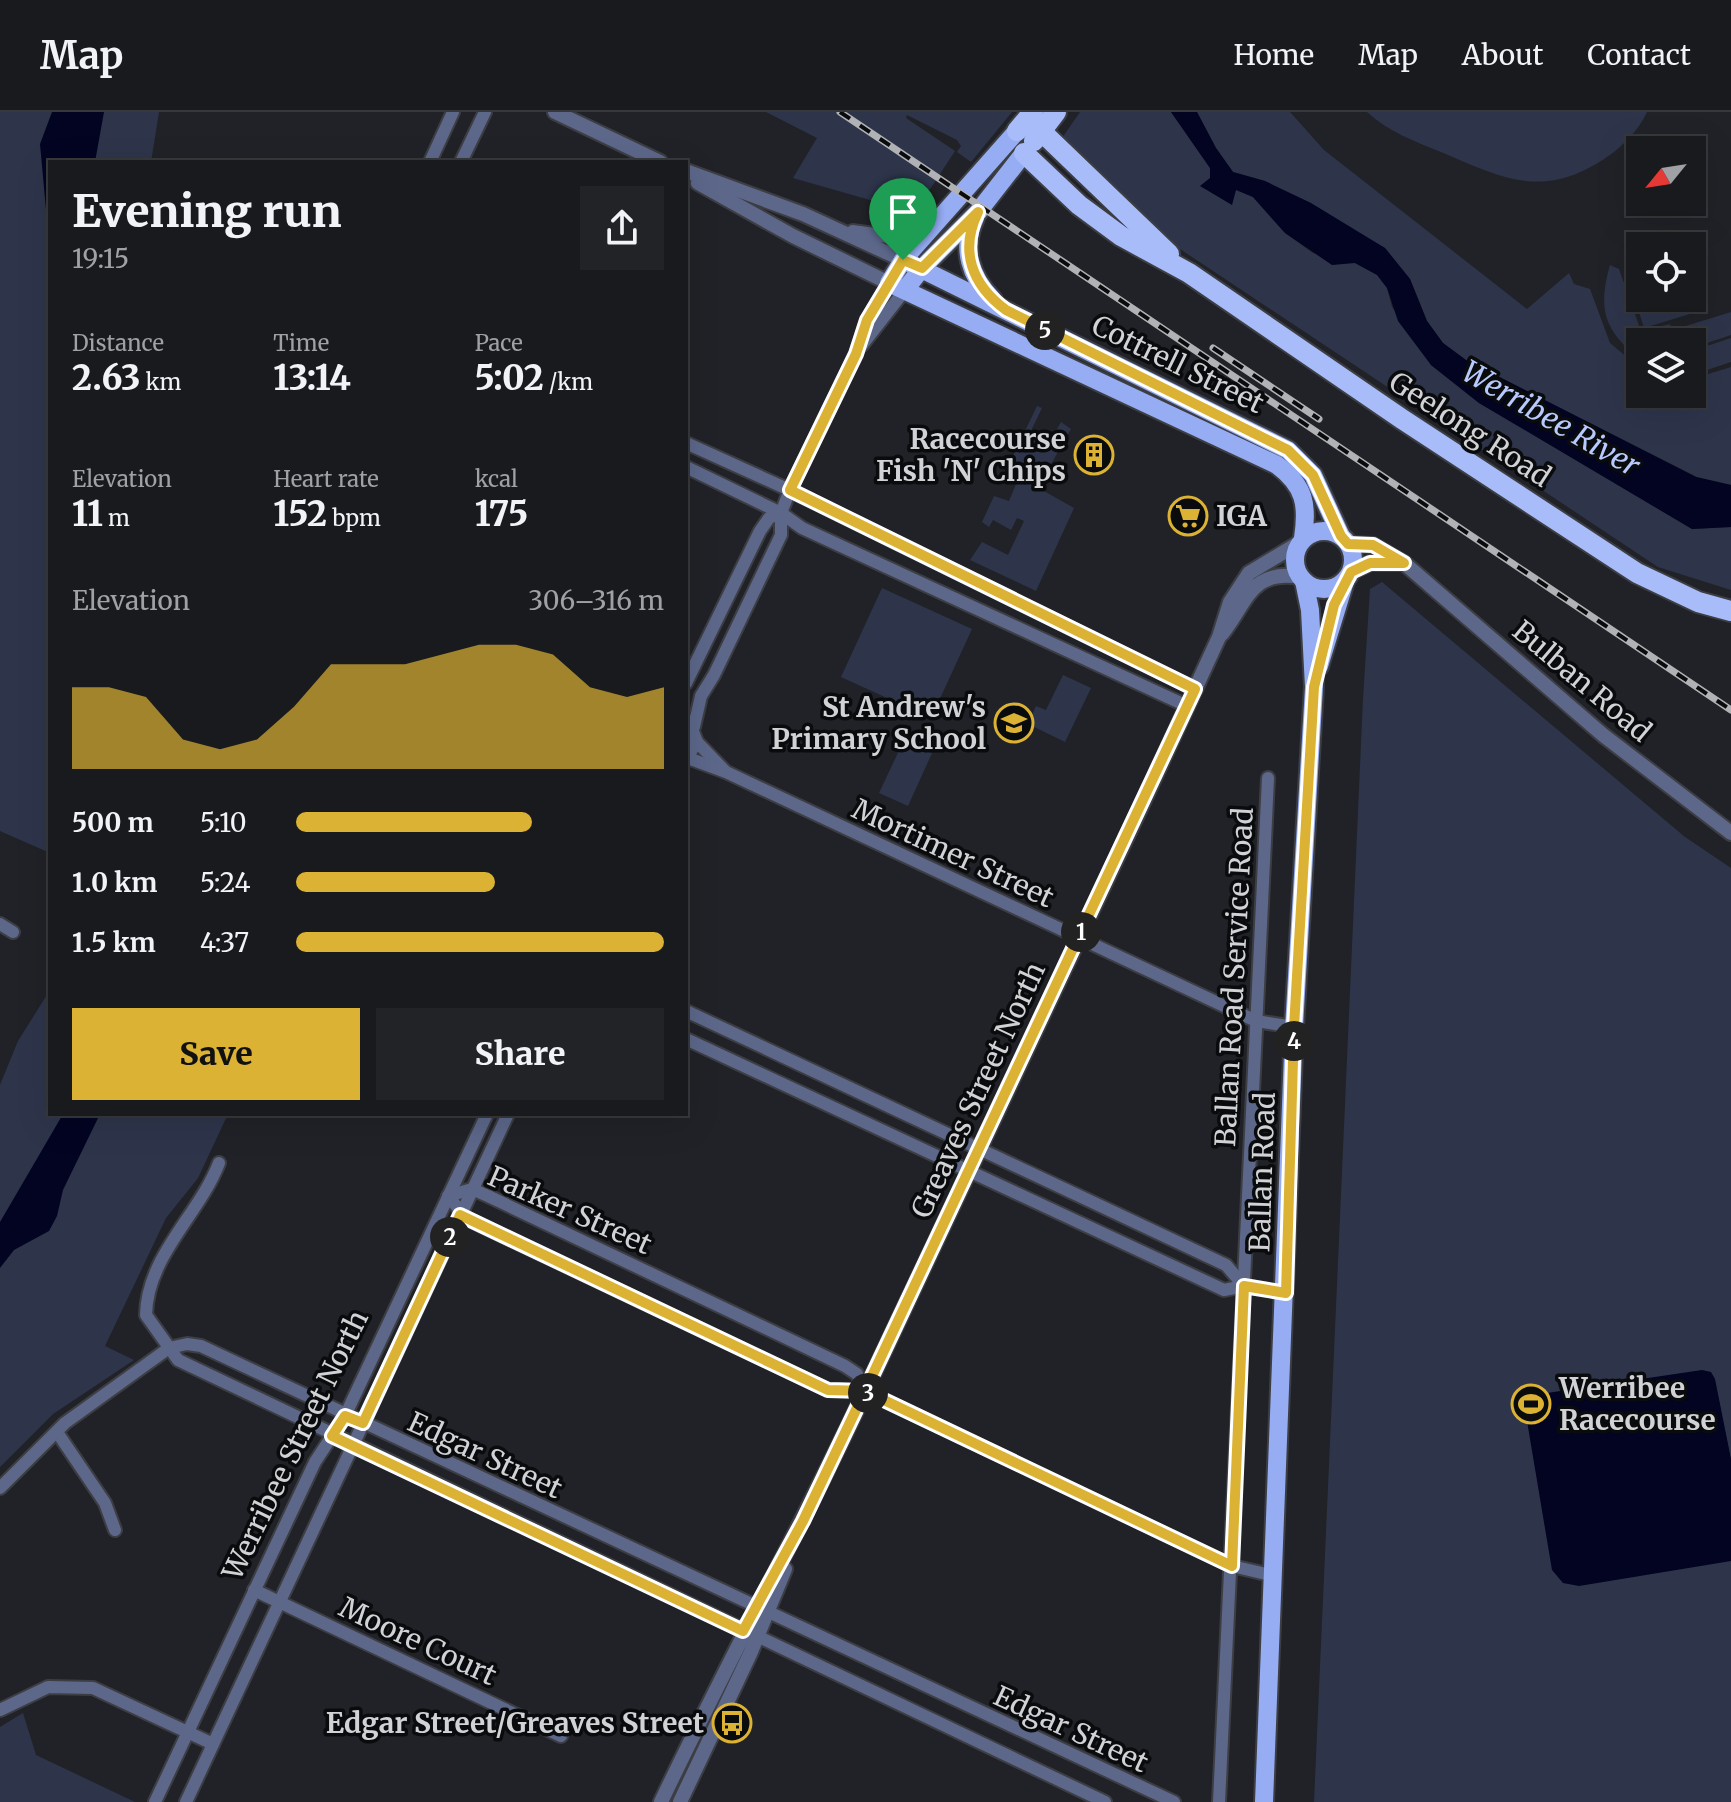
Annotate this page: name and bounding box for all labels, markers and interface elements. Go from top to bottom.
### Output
text: Map [40,32,124,79]
text: Home [1233,37,1314,73]
text: Map [1358,37,1418,73]
text: About [1462,37,1543,73]
text: Contact [1587,37,1691,73]
north arrow [1626,136,1706,216]
map controls [1626,136,1706,408]
pin [869,178,937,260]
text: Evening run [72,184,341,239]
button: share [580,186,664,270]
icon: arrive [881,190,925,234]
button: locate [1626,232,1706,312]
text: 19:15 [72,242,129,275]
street label: Cottrell Street [1086,307,1270,421]
pin: 5 [1025,310,1065,350]
text: 5 [1039,316,1051,344]
button: layers [1626,328,1706,408]
text: Distance [72,329,164,357]
text: Time [273,329,329,357]
text: Pace [475,329,523,357]
water label: Werribee River [1455,352,1648,485]
text: 2.63 [72,357,140,399]
text: 13:14 [273,357,351,399]
text: 5:02 [475,357,544,399]
street label: Geelong Road [1382,363,1558,495]
text: km [140,368,181,396]
text: /km [544,368,593,396]
place label: Racecourse Fish 'N' Chips [876,421,1066,489]
building icon: Racecourse Fish 'N' Chips [1073,434,1115,476]
text: Elevation [72,465,172,493]
text: Heart rate [273,465,379,493]
text: kcal [475,465,518,493]
text: 11 [72,493,103,535]
text: 152 [273,493,327,535]
text: 175 [475,493,528,535]
supermarket icon: IGA [1167,495,1209,537]
place label: IGA [1216,498,1268,534]
text: m [103,504,130,532]
text: bpm [327,504,381,532]
text: Elevation [72,584,190,617]
text: 306–316 m [528,584,664,617]
street label: Bulban Road [1505,613,1659,749]
place label: St Andrew's Primary School [771,689,986,757]
school or university icon: St Andrew's Primary School [993,702,1035,744]
street label: Mortimer Street [847,791,1060,915]
text: 500 m [72,806,154,839]
text: 5:10 [200,806,247,839]
street label: Ballan Road Service Road [1207,806,1261,1148]
text: 1.0 km [72,866,157,899]
text: 5:24 [200,866,251,899]
pin: 1 [1061,912,1101,952]
text: 1 [1076,918,1086,946]
text: 1.5 km [72,926,156,959]
text: 4:37 [200,926,249,959]
street label: Greaves Street North [903,956,1053,1224]
button: Save [72,1008,360,1100]
button: Share [376,1008,664,1100]
pin: 4 [1274,1021,1314,1061]
text: 4 [1287,1027,1301,1055]
street label: Ballan Road [1241,1091,1283,1253]
street label: Parker Street [483,1158,658,1262]
pin: 2 [430,1217,470,1257]
text: 2 [444,1223,456,1251]
street label: Werribee Street North [214,1304,376,1587]
place label: Werribee Racecourse [1558,1370,1716,1438]
pin: 3 [848,1373,888,1413]
text: 3 [862,1379,874,1407]
sports icon: Werribee Racecourse [1510,1383,1552,1425]
street label: Edgar Street [402,1404,568,1506]
street label: Moore Court [334,1589,502,1693]
street label: Edgar Street [988,1678,1154,1780]
bus stop icon: Edgar Street/Greaves Street [711,1702,753,1744]
place label: Edgar Street/Greaves Street [326,1705,704,1741]

